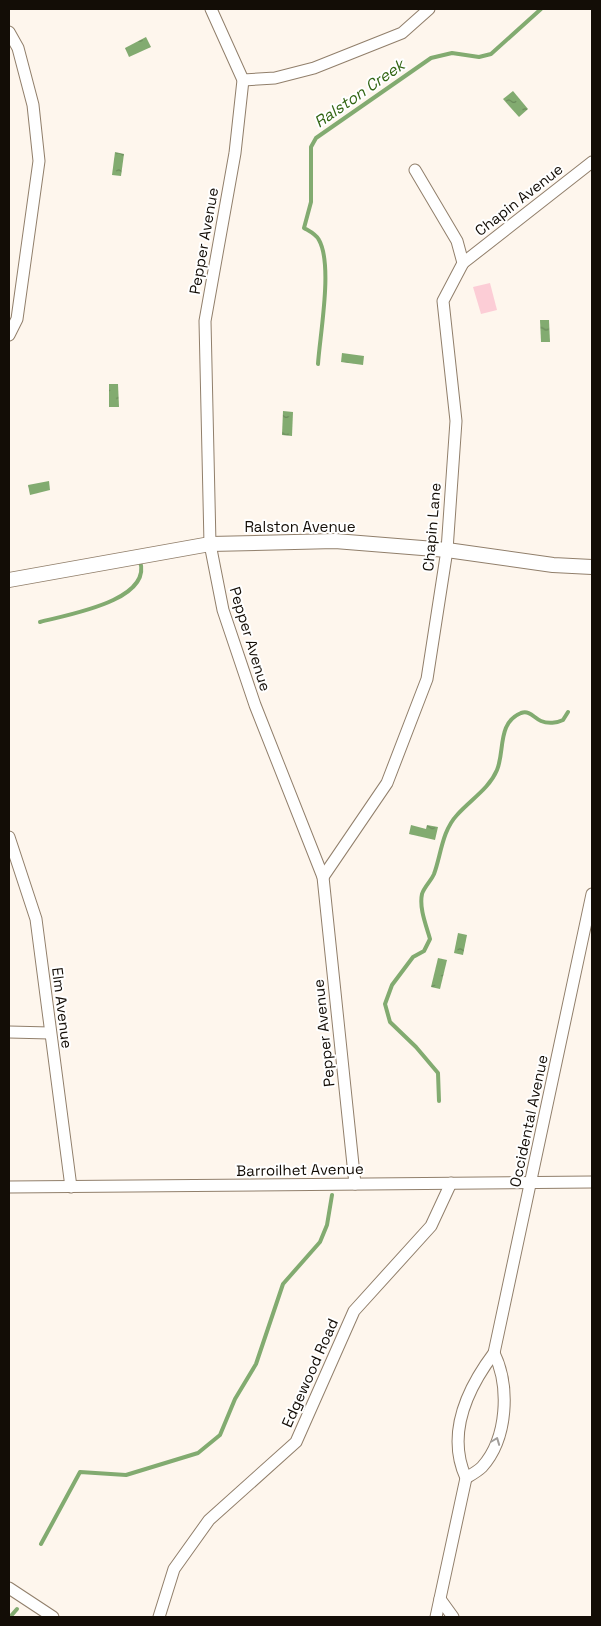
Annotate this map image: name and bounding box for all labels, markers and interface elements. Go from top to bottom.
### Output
water label: Ralston Creek [310,53,411,132]
street label: Chapin Avenue [471,159,567,240]
street label: Pepper Avenue [185,186,222,296]
street label: Chapin Lane [418,482,445,572]
street label: Ralston Avenue [244,517,356,536]
street label: Pepper Avenue [226,584,275,693]
street label: Elm Avenue [48,966,77,1050]
street label: Pepper Avenue [308,978,339,1088]
street label: Occidental Avenue [505,1053,552,1189]
street label: Barroilhet Avenue [236,1159,364,1180]
street label: Edgewood Road [277,1315,342,1430]
one-way arrow [489,1437,500,1446]

